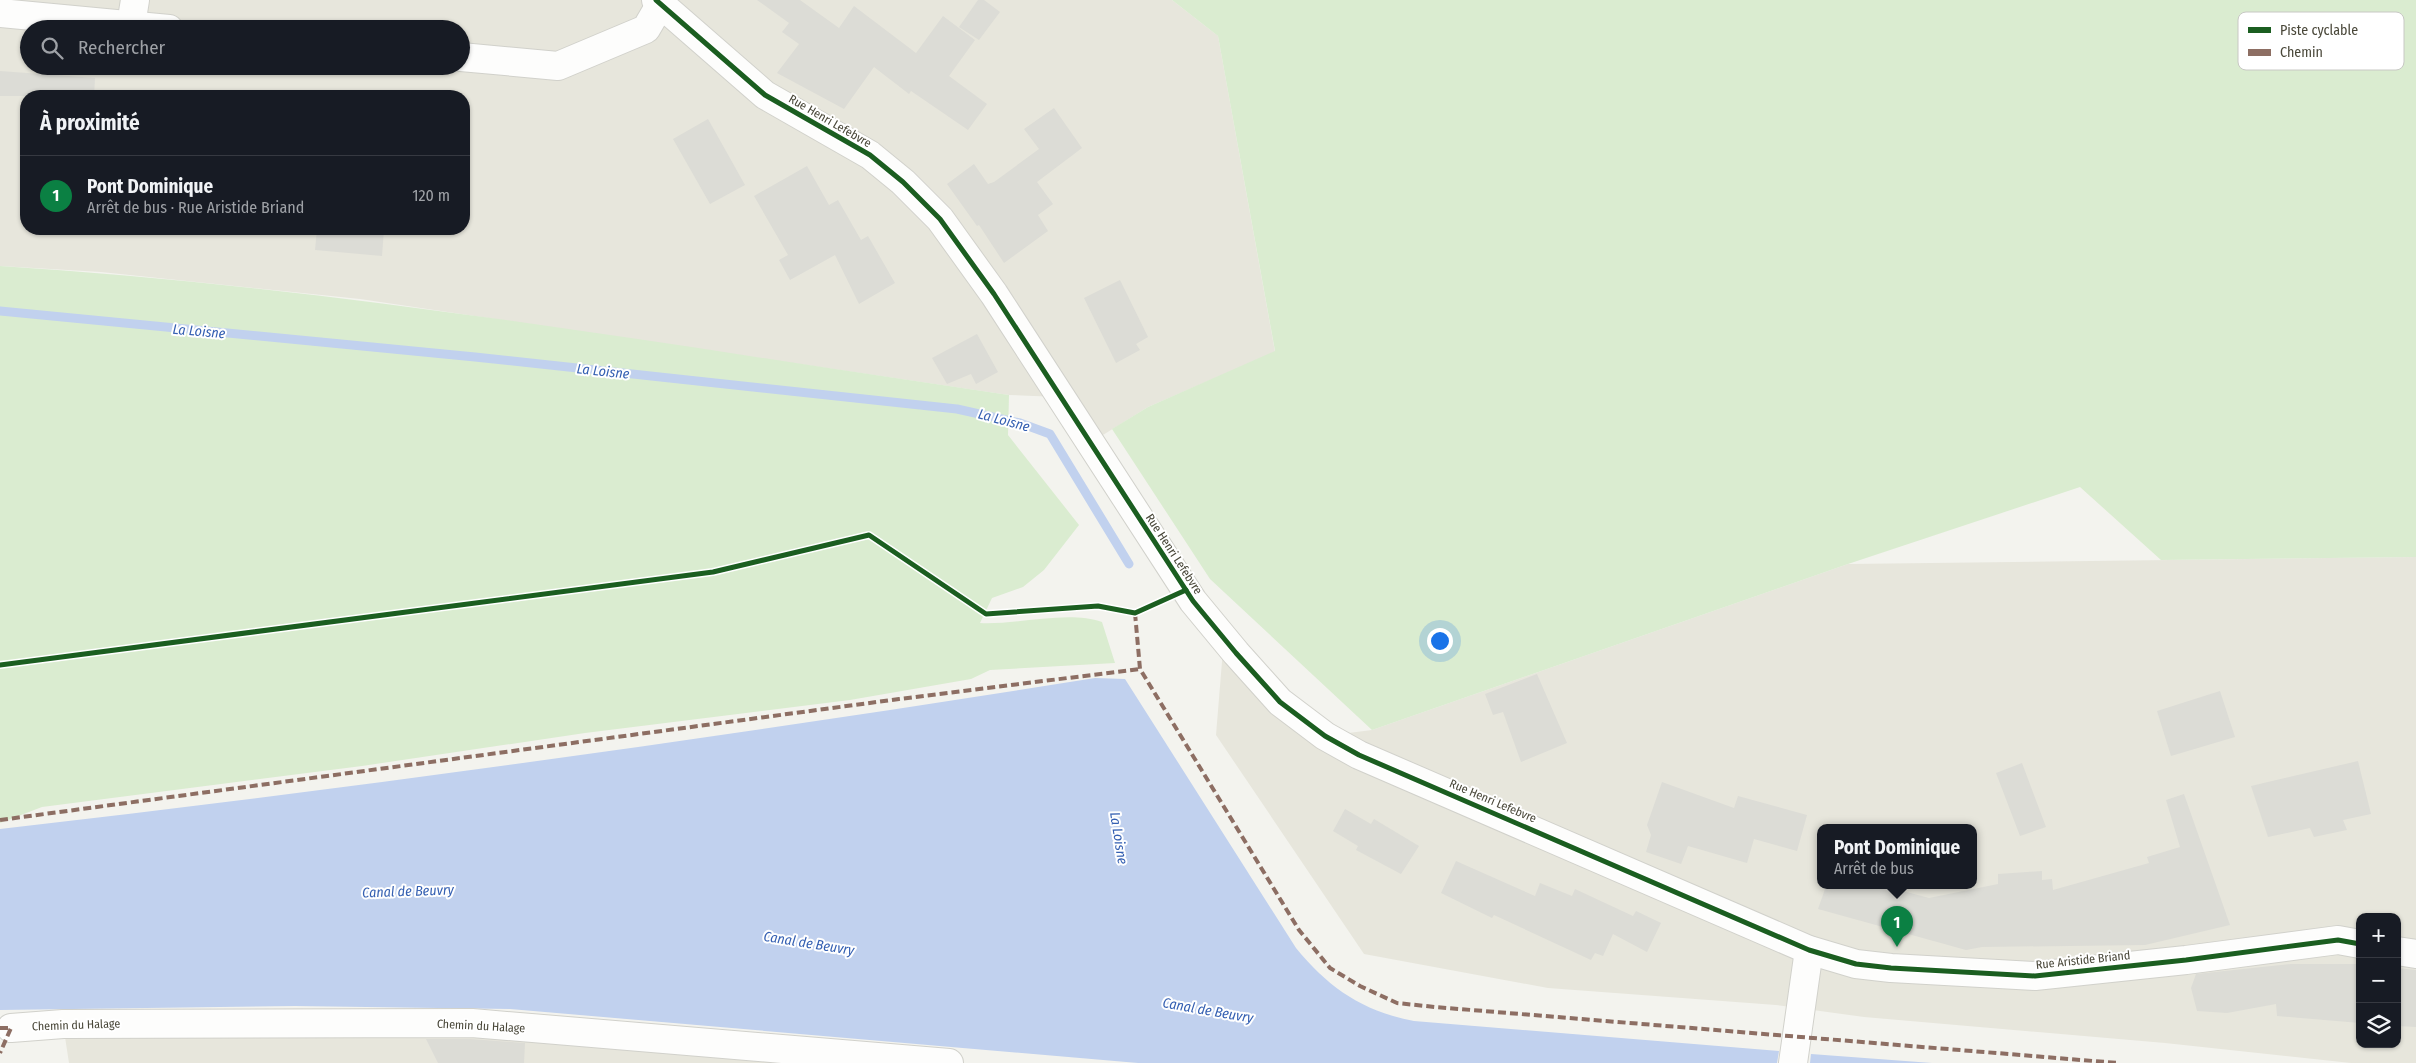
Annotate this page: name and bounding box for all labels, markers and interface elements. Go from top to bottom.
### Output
legend [2238,12,2404,70]
search box [20,20,470,75]
text: Piste cyclable [2280,22,2358,39]
icon: search [38,34,66,62]
text: Rechercher [78,36,165,59]
text: Chemin [2280,44,2323,61]
street label: Rue Henri Lefebvre [786,92,874,150]
text: À proximité [40,110,140,136]
text: Pont Dominique [87,175,213,198]
text: 1 [53,186,59,205]
text: 120 m [412,186,450,205]
text: Arrêt de bus · Rue Aristide Briand [87,198,304,217]
water label: La Loisne [172,321,226,342]
water label: La Loisne [576,360,631,383]
water label: La Loisne [976,405,1032,436]
street label: Rue Henri Lefebvre [1143,511,1205,597]
your location [1427,628,1453,654]
street label: Rue Henri Lefebvre [1447,776,1539,826]
water label: La Loisne [1106,811,1131,866]
popup [1817,824,1977,889]
text: Pont Dominique [1834,836,1960,859]
text: Arrêt de bus [1834,859,1914,878]
water label: Canal de Beuvry [362,881,455,902]
pin: 1 [1881,906,1913,947]
map controls [2356,913,2401,1048]
button: + [2356,913,2401,958]
water label: Canal de Beuvry [762,928,856,959]
street label: Rue Aristide Briand [2035,948,2131,972]
button: − [2356,958,2401,1003]
water label: Canal de Beuvry [1161,994,1255,1027]
button: layers [2356,1003,2401,1048]
street label: Chemin du Halage [32,1016,120,1034]
street label: Chemin du Halage [436,1017,526,1035]

